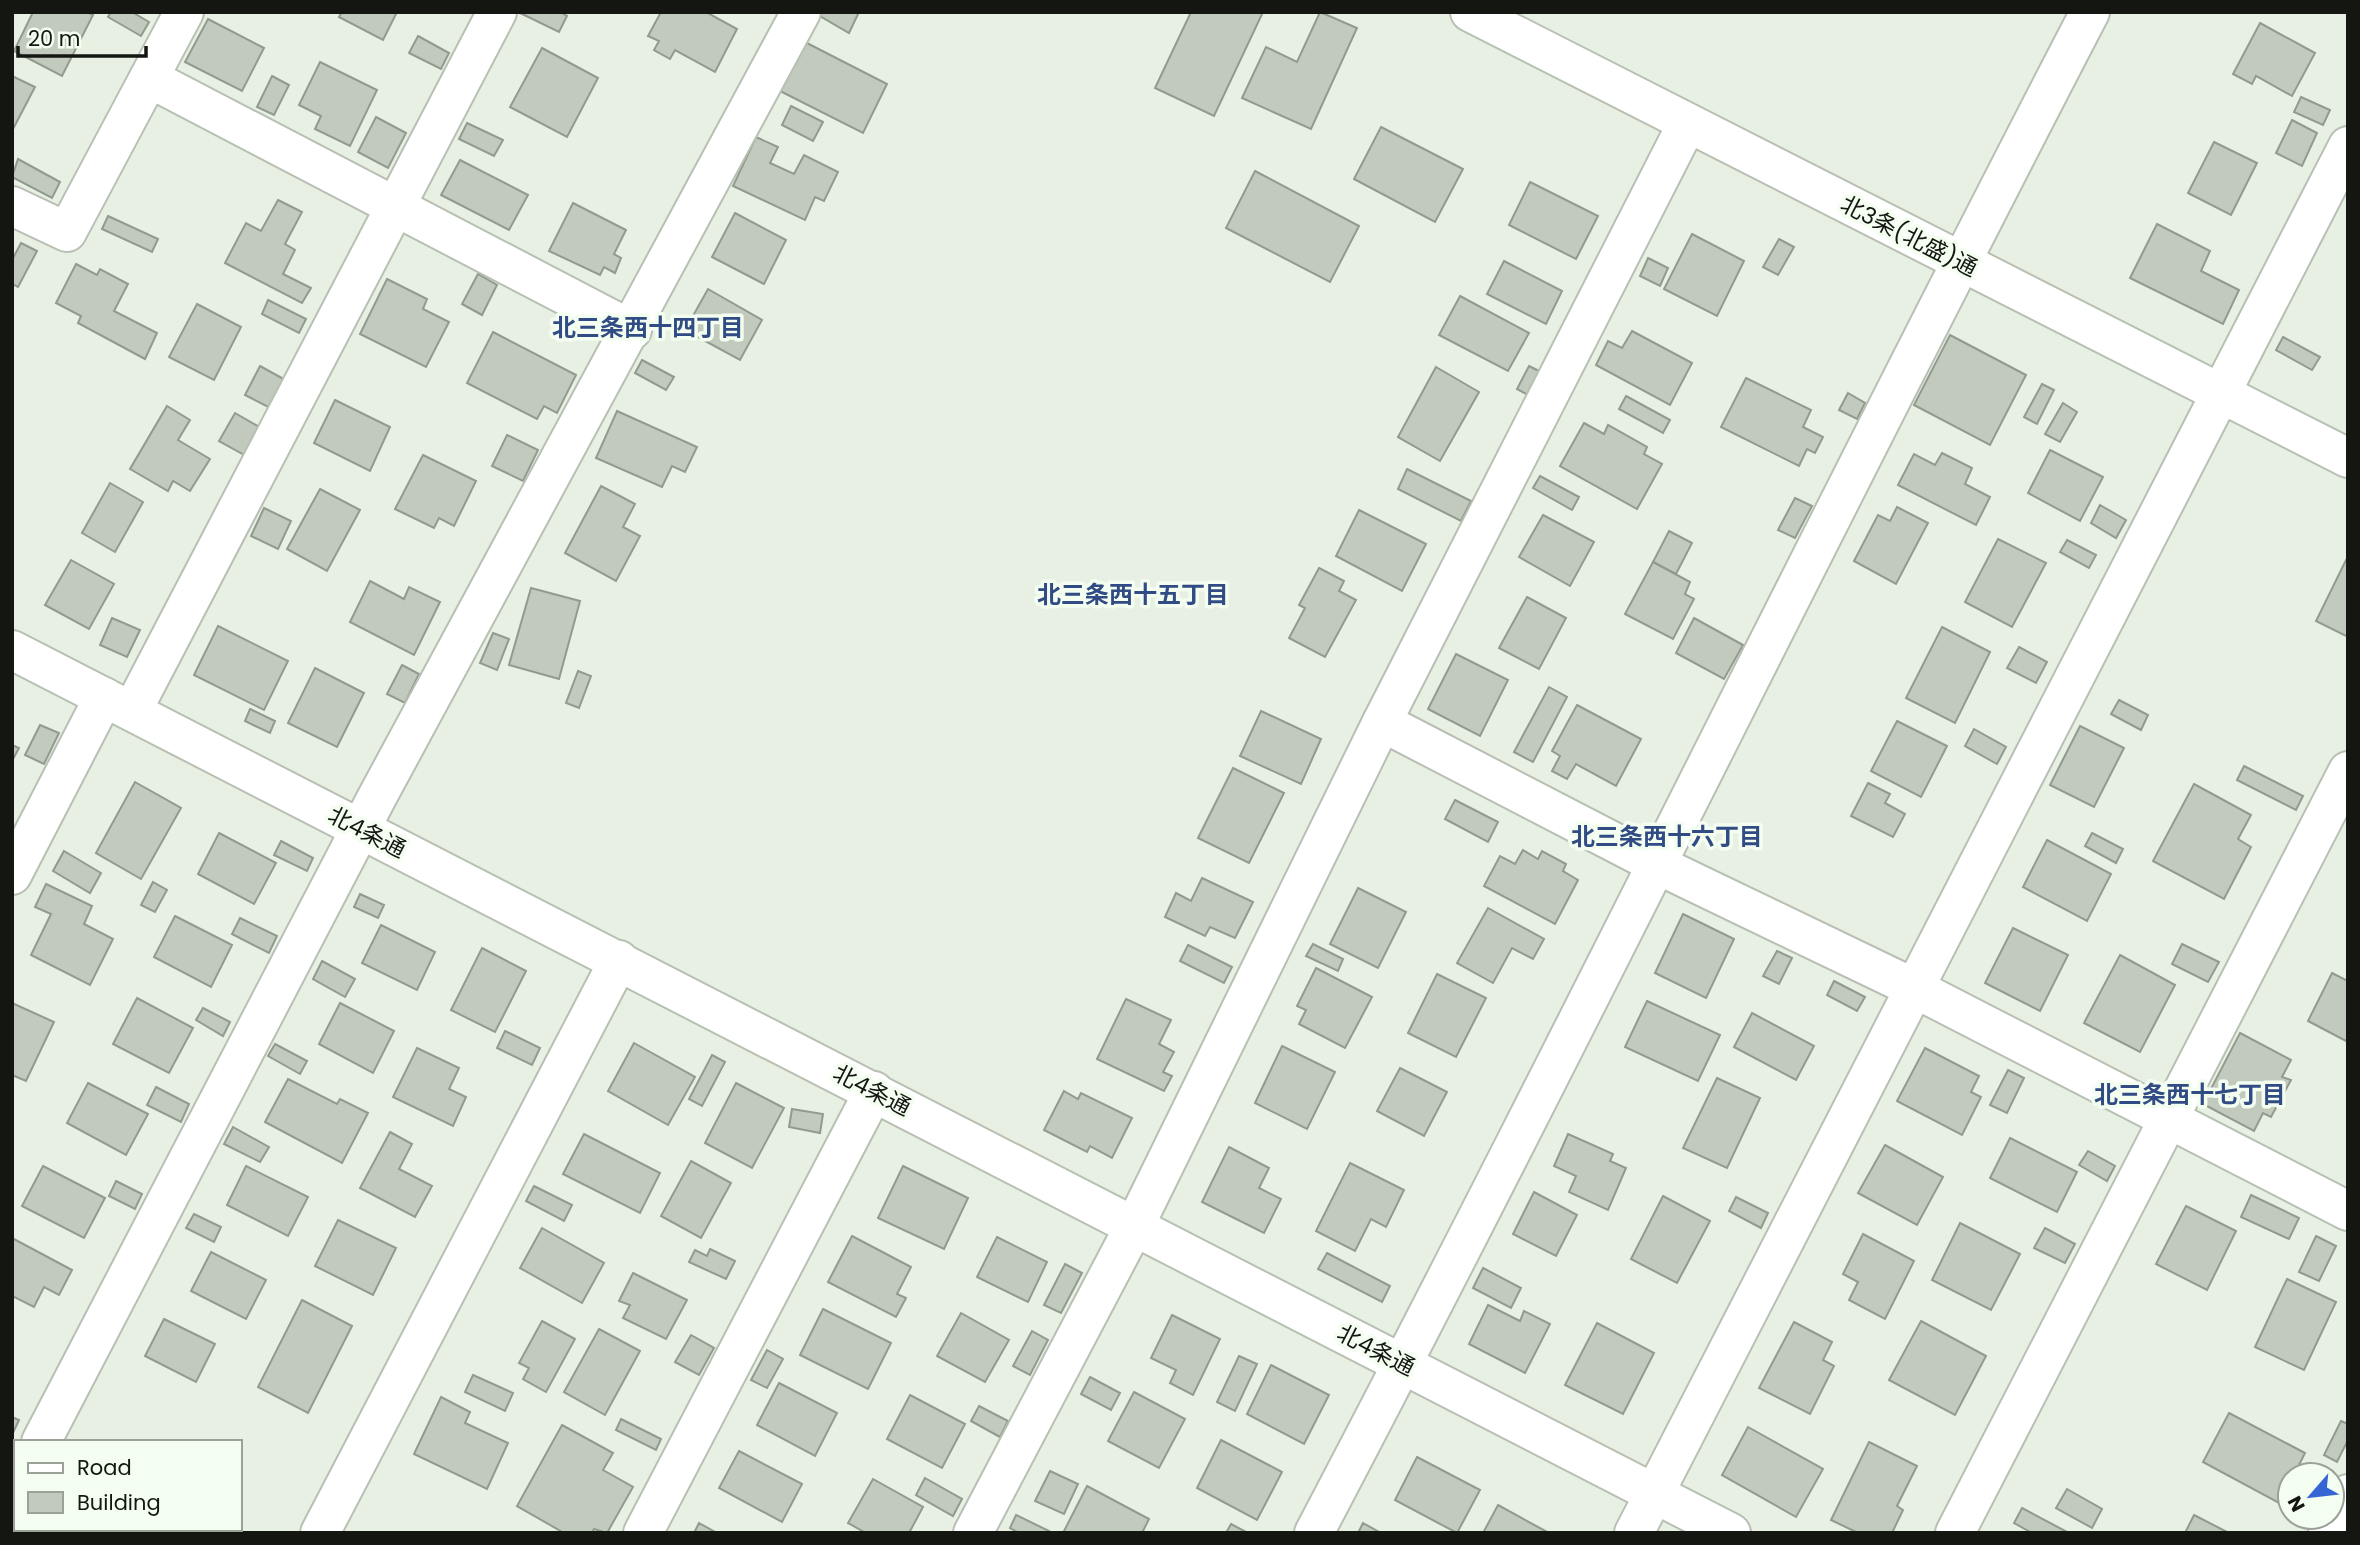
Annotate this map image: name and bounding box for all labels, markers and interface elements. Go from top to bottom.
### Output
scale bar [18,14,145,58]
text: 20 m [28,24,81,53]
street label: 北3条(北盛)通 [1835,188,1983,284]
district label: 北三条西十四丁目 [552,311,744,344]
district label: 北三条西十五丁目 [1037,578,1229,611]
street label: 北4条通 [323,799,411,865]
district label: 北三条西十六丁目 [1571,820,1763,853]
street label: 北4条通 [828,1057,916,1123]
district label: 北三条西十七丁目 [2094,1078,2286,1111]
street label: 北4条通 [1332,1317,1420,1383]
legend [14,1440,242,1531]
text: Road [77,1453,132,1482]
north arrow [2276,1461,2346,1531]
text: Building [77,1488,161,1517]
text: N [2281,1491,2312,1516]

